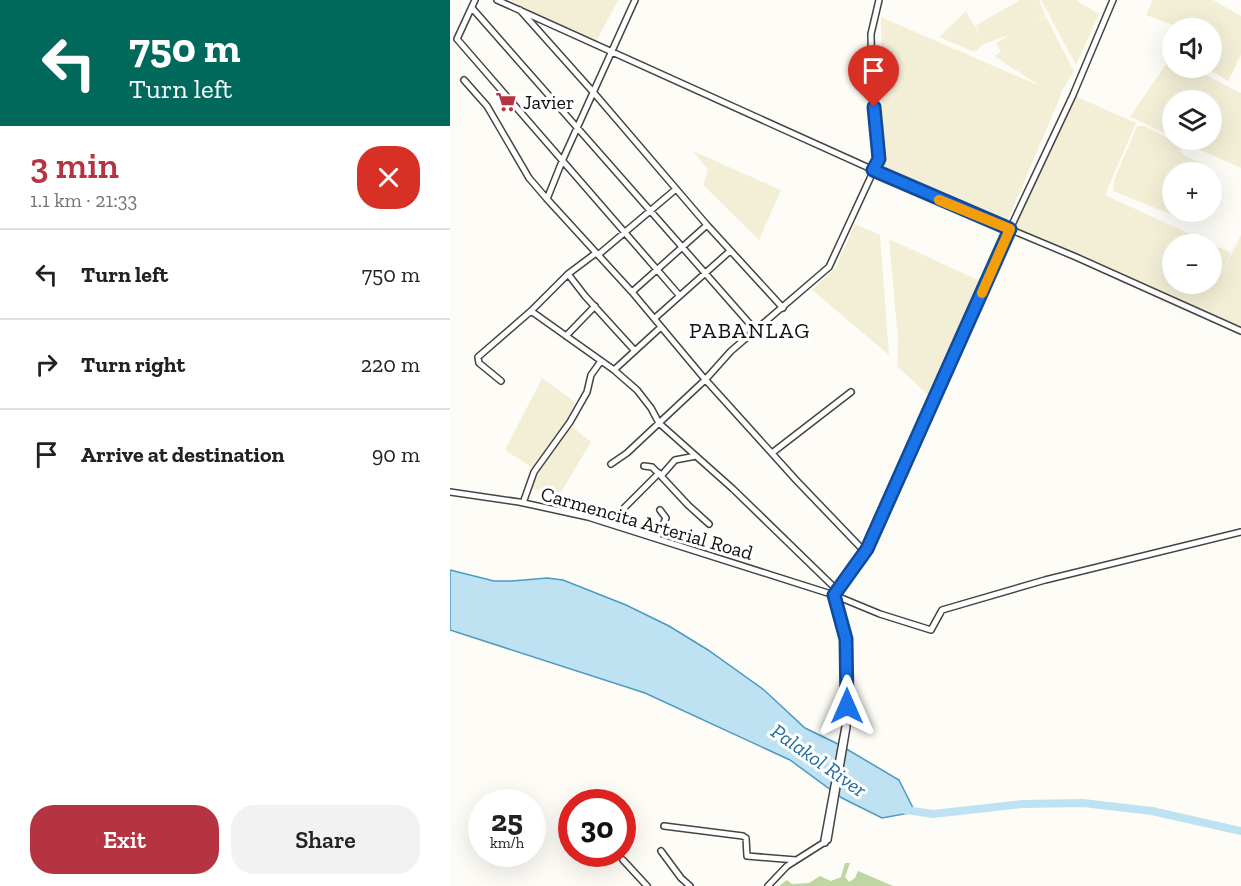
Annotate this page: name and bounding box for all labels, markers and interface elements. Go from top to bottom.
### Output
map controls [1162,18,1222,294]
button: sound [1162,18,1222,78]
text: 750 m [129,22,241,73]
icon: left [30,24,108,102]
pin [848,45,899,107]
icon: arrive [857,54,890,87]
text: Turn left [129,73,232,105]
supermarket icon: Javier [494,90,518,114]
place label: Javier [523,90,574,114]
button: layers [1162,90,1222,150]
text: 3 min [30,144,119,187]
button: close [357,146,420,209]
button: + [1162,162,1222,222]
text: 1.1 km · 21:33 [30,188,137,212]
button: − [1162,234,1222,294]
icon: left [30,258,63,291]
text: Turn left [81,261,168,288]
text: 750 m [362,261,420,288]
district label: PABANLAG [689,317,811,344]
icon: right [30,348,63,381]
text: Turn right [81,351,185,378]
text: 220 m [361,351,420,378]
icon: arrive [30,438,63,471]
text: Arrive at destination [81,441,284,468]
text: 90 m [372,441,420,468]
street label: Carmencita Arterial Road [538,481,756,565]
position arrow [815,674,879,738]
water label: Palakol River [767,718,872,802]
speed limit sign: 30 [558,789,636,867]
text: 25 [491,803,523,839]
button: Exit [30,805,219,874]
button: Share [231,805,420,874]
text: km/h [490,834,524,852]

